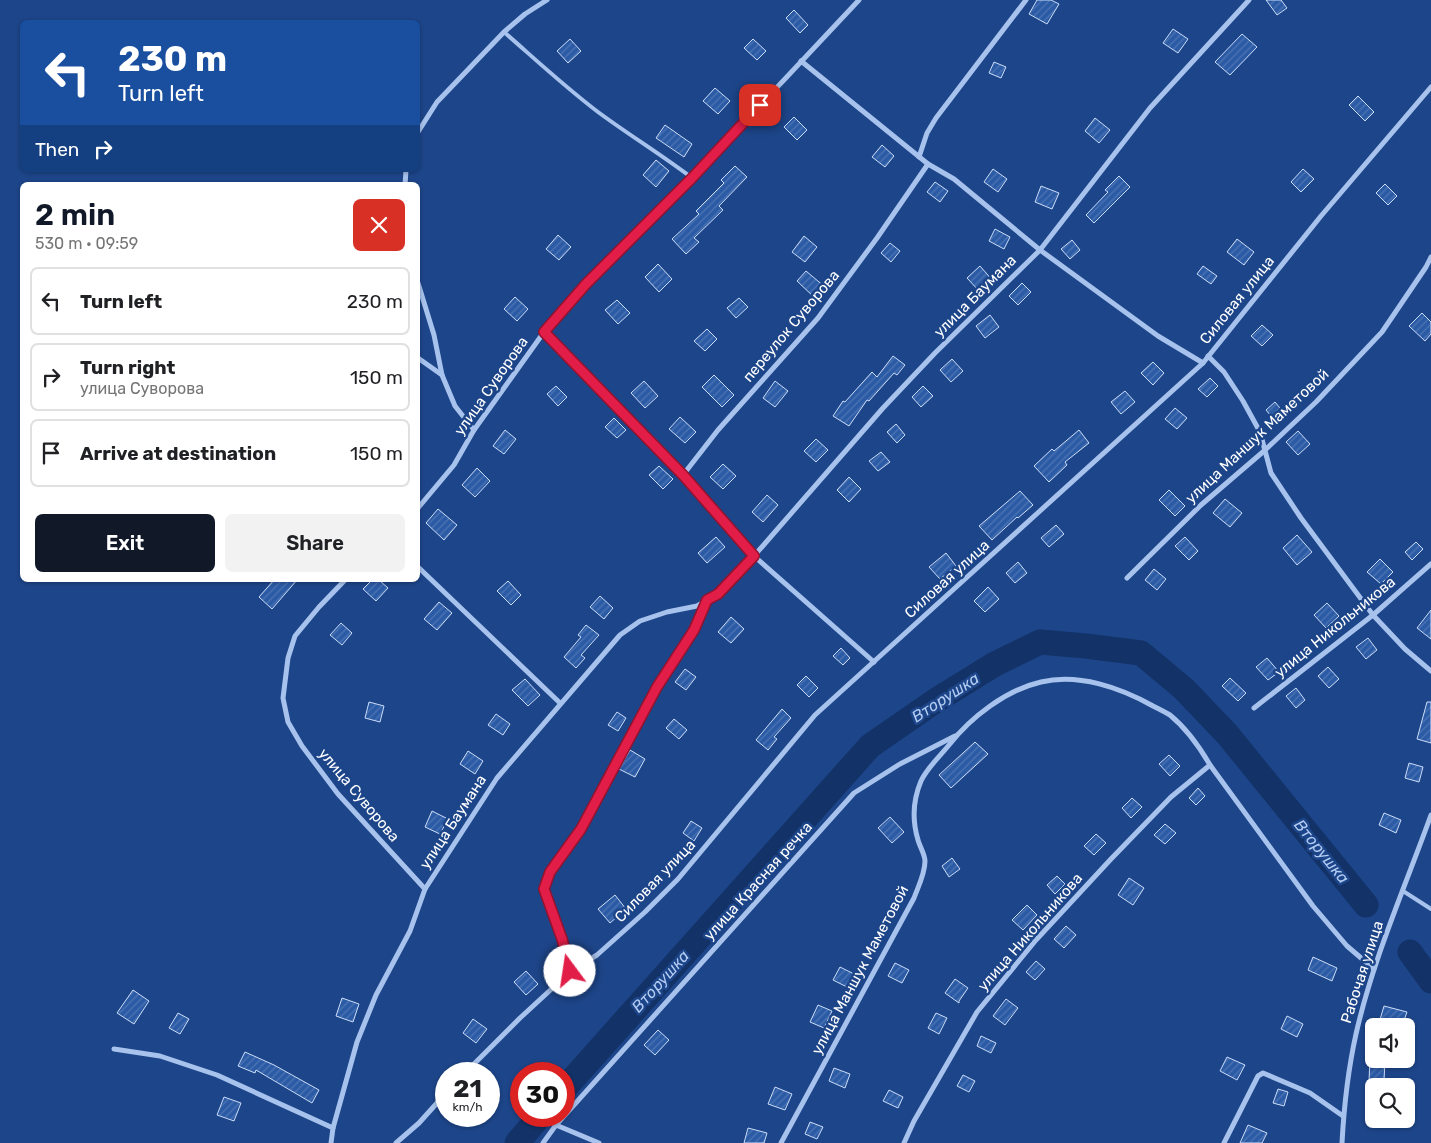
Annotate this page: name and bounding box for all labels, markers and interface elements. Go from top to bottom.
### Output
text: 230 m [118,38,227,80]
icon: left [35,40,100,105]
text: Turn left [118,80,204,107]
pin [739,84,781,126]
icon: arrive [746,91,774,119]
icon: right [89,135,117,163]
text: Then [35,138,79,161]
text: 2 min [35,197,115,233]
button: close [353,199,405,251]
text: 530 m · 09:59 [35,234,138,253]
street label: улица Баумана [930,251,1020,341]
street label: Силовая улица [1196,252,1278,348]
street label: переулок Суворова [739,266,843,386]
icon: left [37,287,65,315]
text: Turn left [80,290,162,313]
text: 230 m [347,290,403,313]
street label: улица Суворова [450,333,532,439]
text: Turn right [80,356,175,379]
icon: right [37,363,65,391]
street label: улица Маншук Маметовой [1182,365,1332,507]
text: 150 m [350,366,403,389]
text: улица Суворова [80,379,204,398]
icon: arrive [37,439,65,467]
text: Arrive at destination [80,442,276,465]
text: 150 m [350,442,403,465]
button: Exit [35,514,215,572]
button: Share [225,514,405,572]
street label: Силовая улица [901,536,993,622]
street label: улица Никольникова [1271,573,1399,681]
water label: Вторушка [908,669,983,726]
street label: улица Суворова [315,745,403,845]
street label: улица Баумана [416,771,490,873]
water label: Вторушка [1290,816,1353,887]
street label: улица Красная речка [700,818,816,944]
street label: Силовая улица [611,836,699,926]
street label: улица Никольникова [974,869,1086,995]
street label: улица Маншук Маметовой [808,882,912,1058]
street label: Рабочая улица [1337,918,1387,1026]
position arrow [543,944,595,996]
water label: Вторушка [628,947,693,1016]
map controls [1365,1018,1415,1128]
button: sound [1365,1018,1415,1068]
speed limit sign: 30 [510,1062,575,1127]
text: 21 [453,1074,482,1103]
button: search [1365,1078,1415,1128]
text: km/h [453,1100,482,1114]

